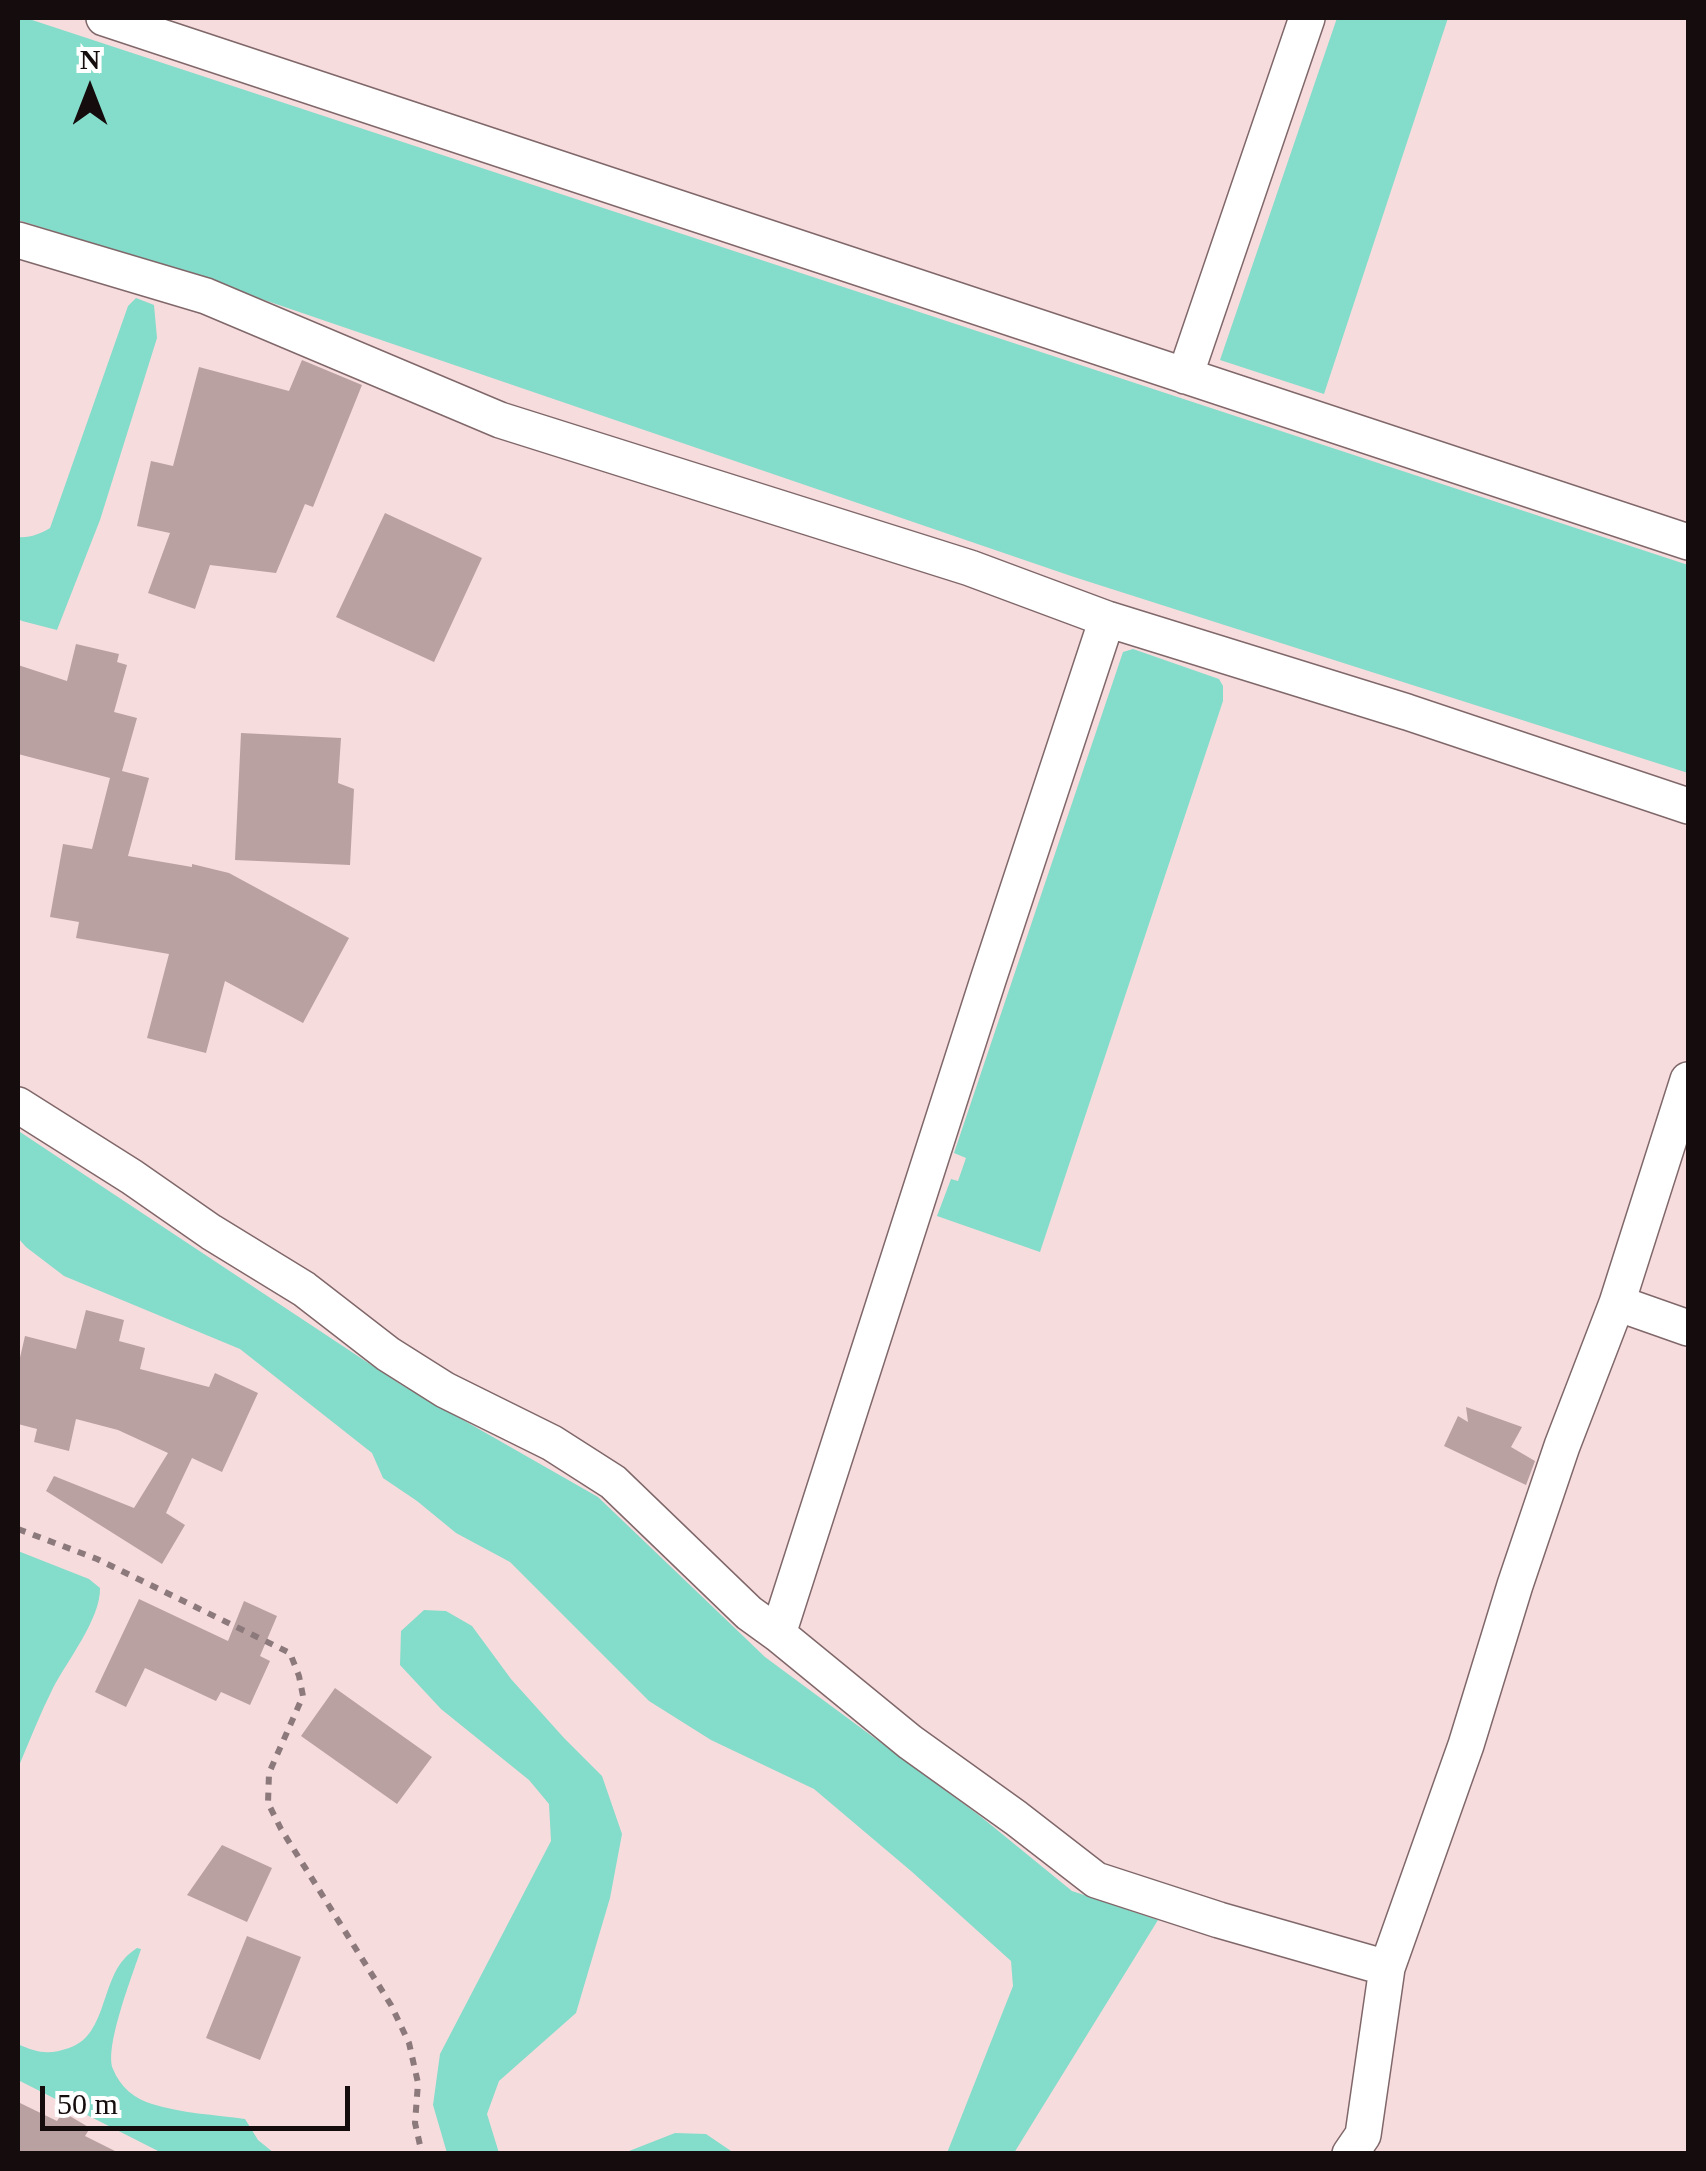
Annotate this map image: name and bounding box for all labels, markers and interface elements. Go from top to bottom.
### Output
north arrow [40,40,140,140]
text: N [80,44,100,75]
scale bar [45,2066,355,2128]
text: 50 m [57,2087,118,2120]

